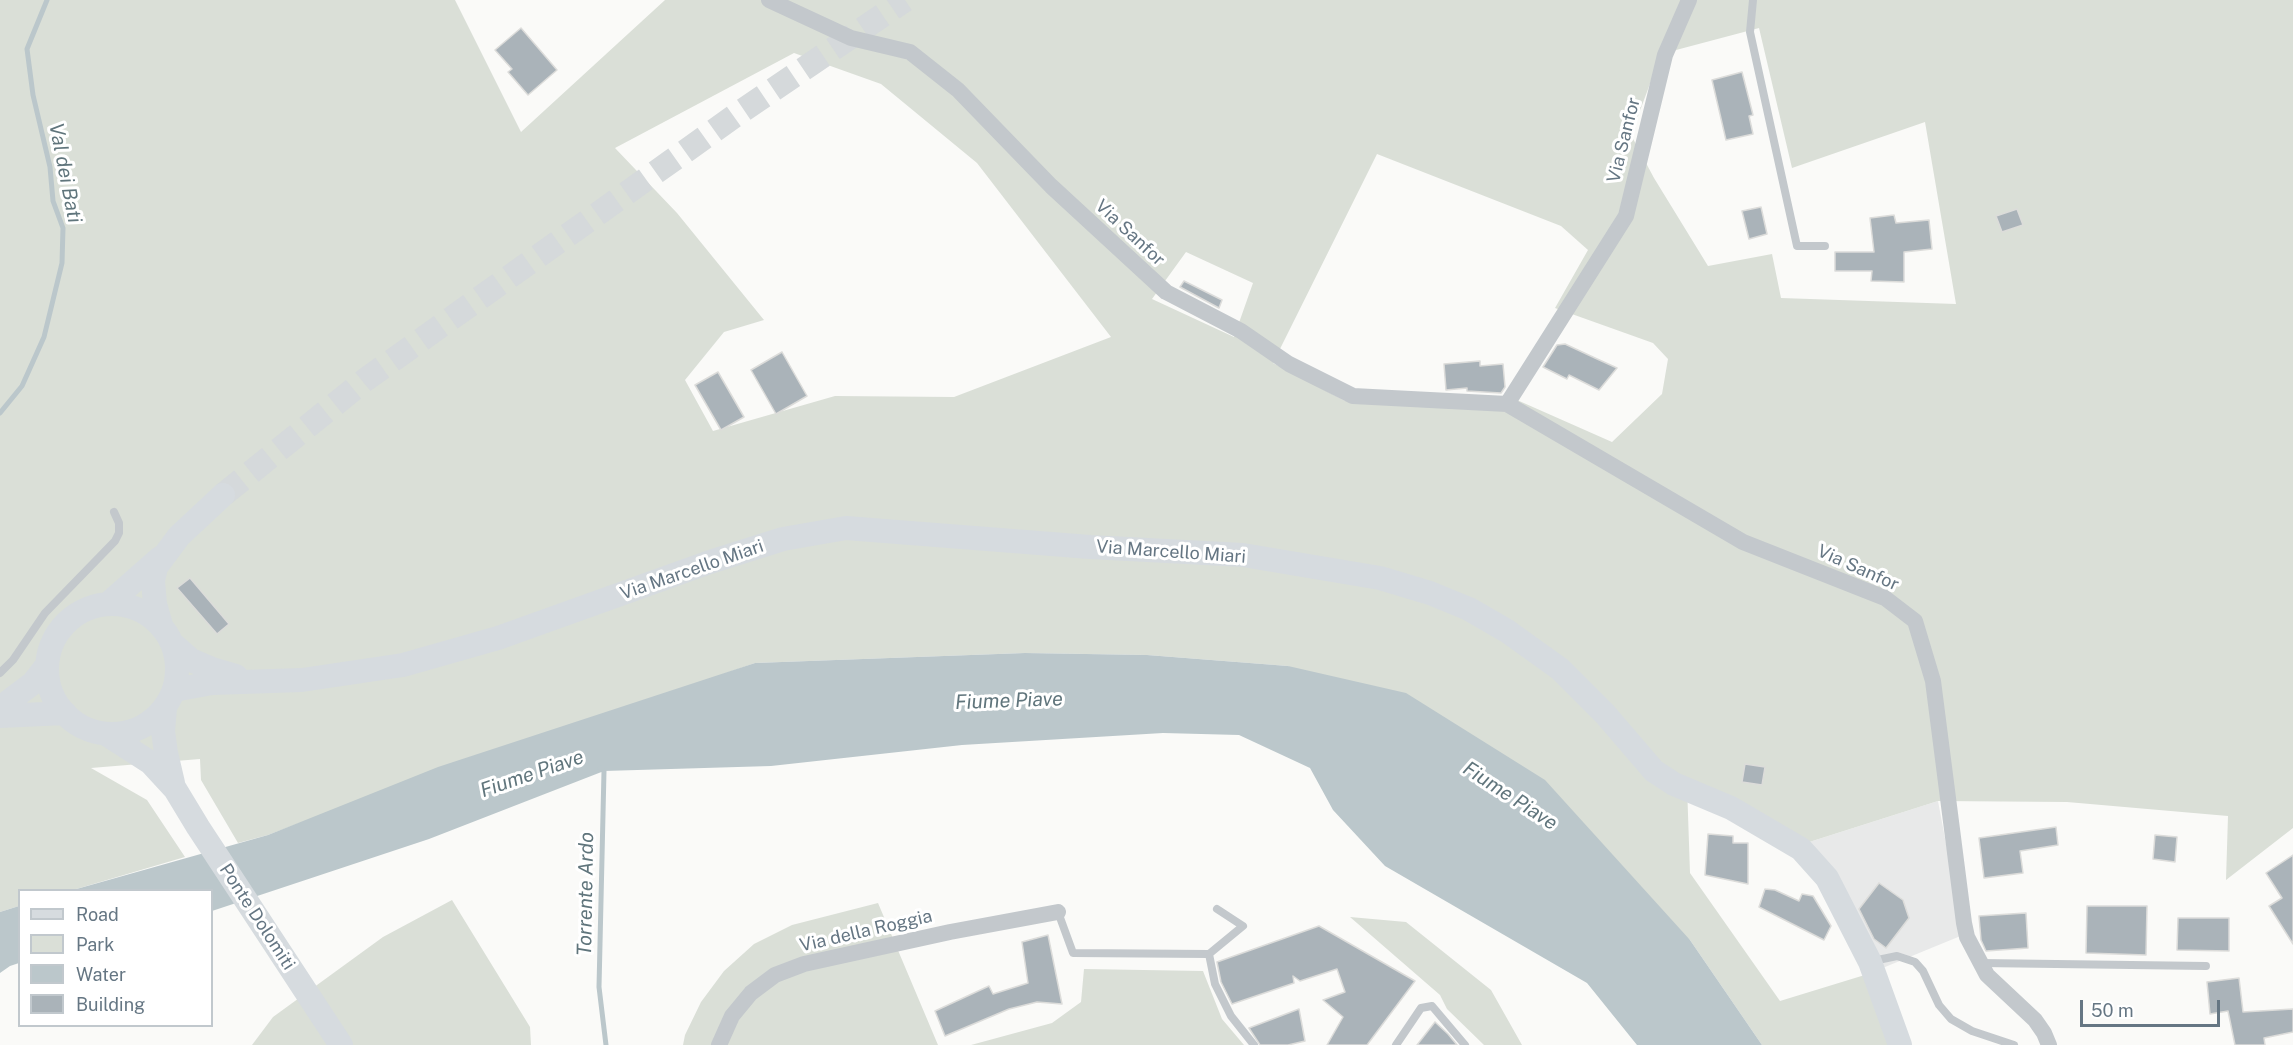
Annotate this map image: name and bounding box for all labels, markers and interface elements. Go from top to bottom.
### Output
street label: Via Sanfor [1603,95,1645,185]
water label: Val dei Bati [44,121,86,225]
street label: Via Sanfor [1091,195,1169,271]
street label: Via Marcello Miari [618,535,766,605]
street label: Via Marcello Miari [1095,536,1247,568]
street label: Via Sanfor [1814,540,1902,596]
water label: Fiume Piave [955,687,1063,715]
water label: Fiume Piave [477,745,587,803]
water label: Fiume Piave [1458,757,1562,835]
water label: Torrente Ardo [573,832,599,956]
street label: Ponte Dolomiti [215,860,299,974]
legend [18,889,213,1027]
text: Road [76,904,119,925]
street label: Via della Roggia [798,905,934,957]
text: Park [76,934,114,955]
text: Water [76,964,126,985]
scale bar [2083,988,2222,1026]
text: Building [76,994,145,1015]
text: 50 m [2091,1000,2134,1021]

